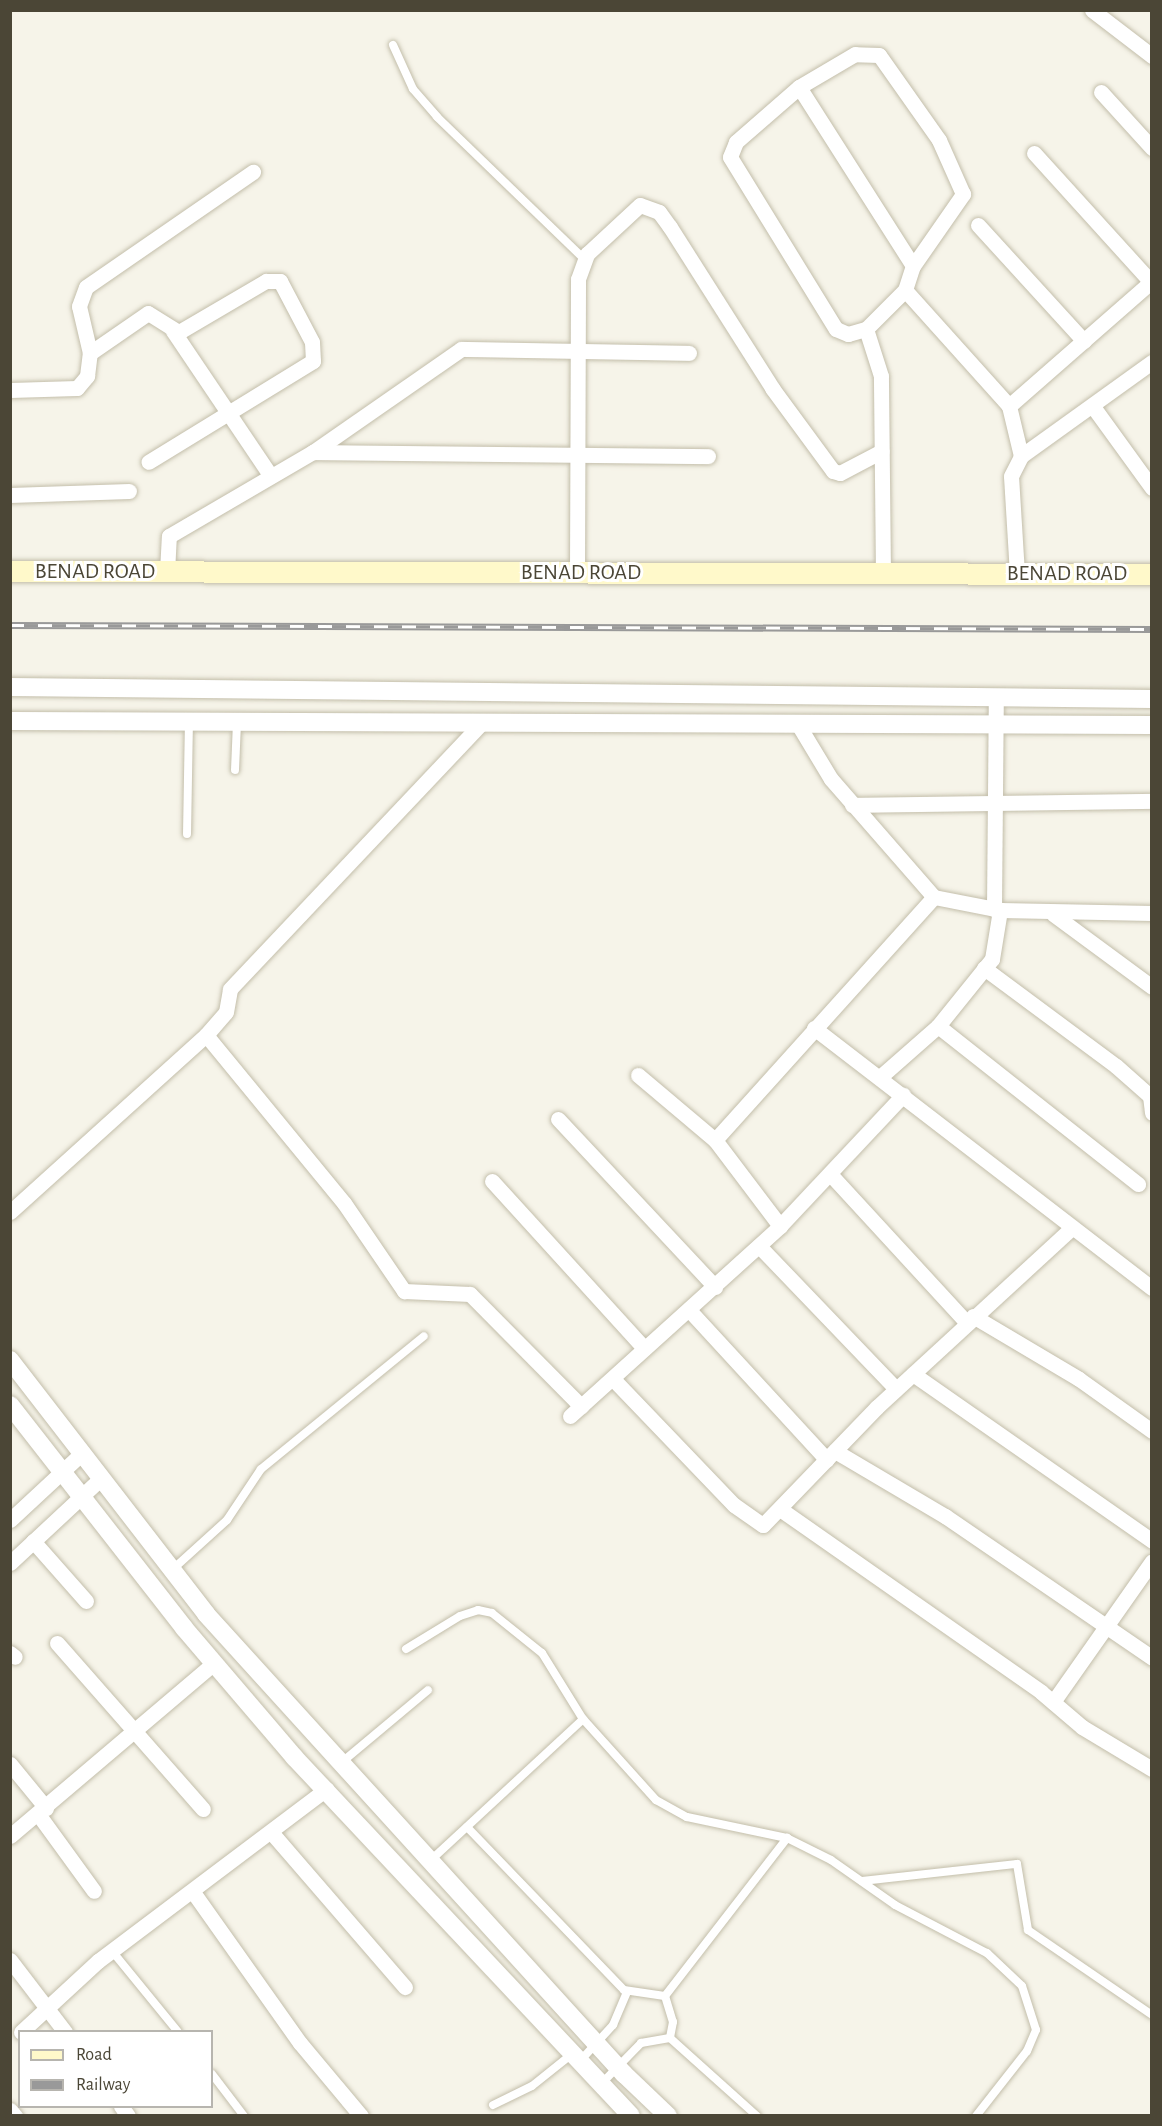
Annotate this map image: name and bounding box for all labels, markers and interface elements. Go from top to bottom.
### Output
street label: BENAD ROAD [35,559,155,585]
street label: BENAD ROAD [521,560,641,586]
street label: BENAD ROAD [1007,561,1127,587]
legend [18,2030,213,2108]
text: Road [76,2046,112,2064]
text: Railway [76,2076,130,2094]

